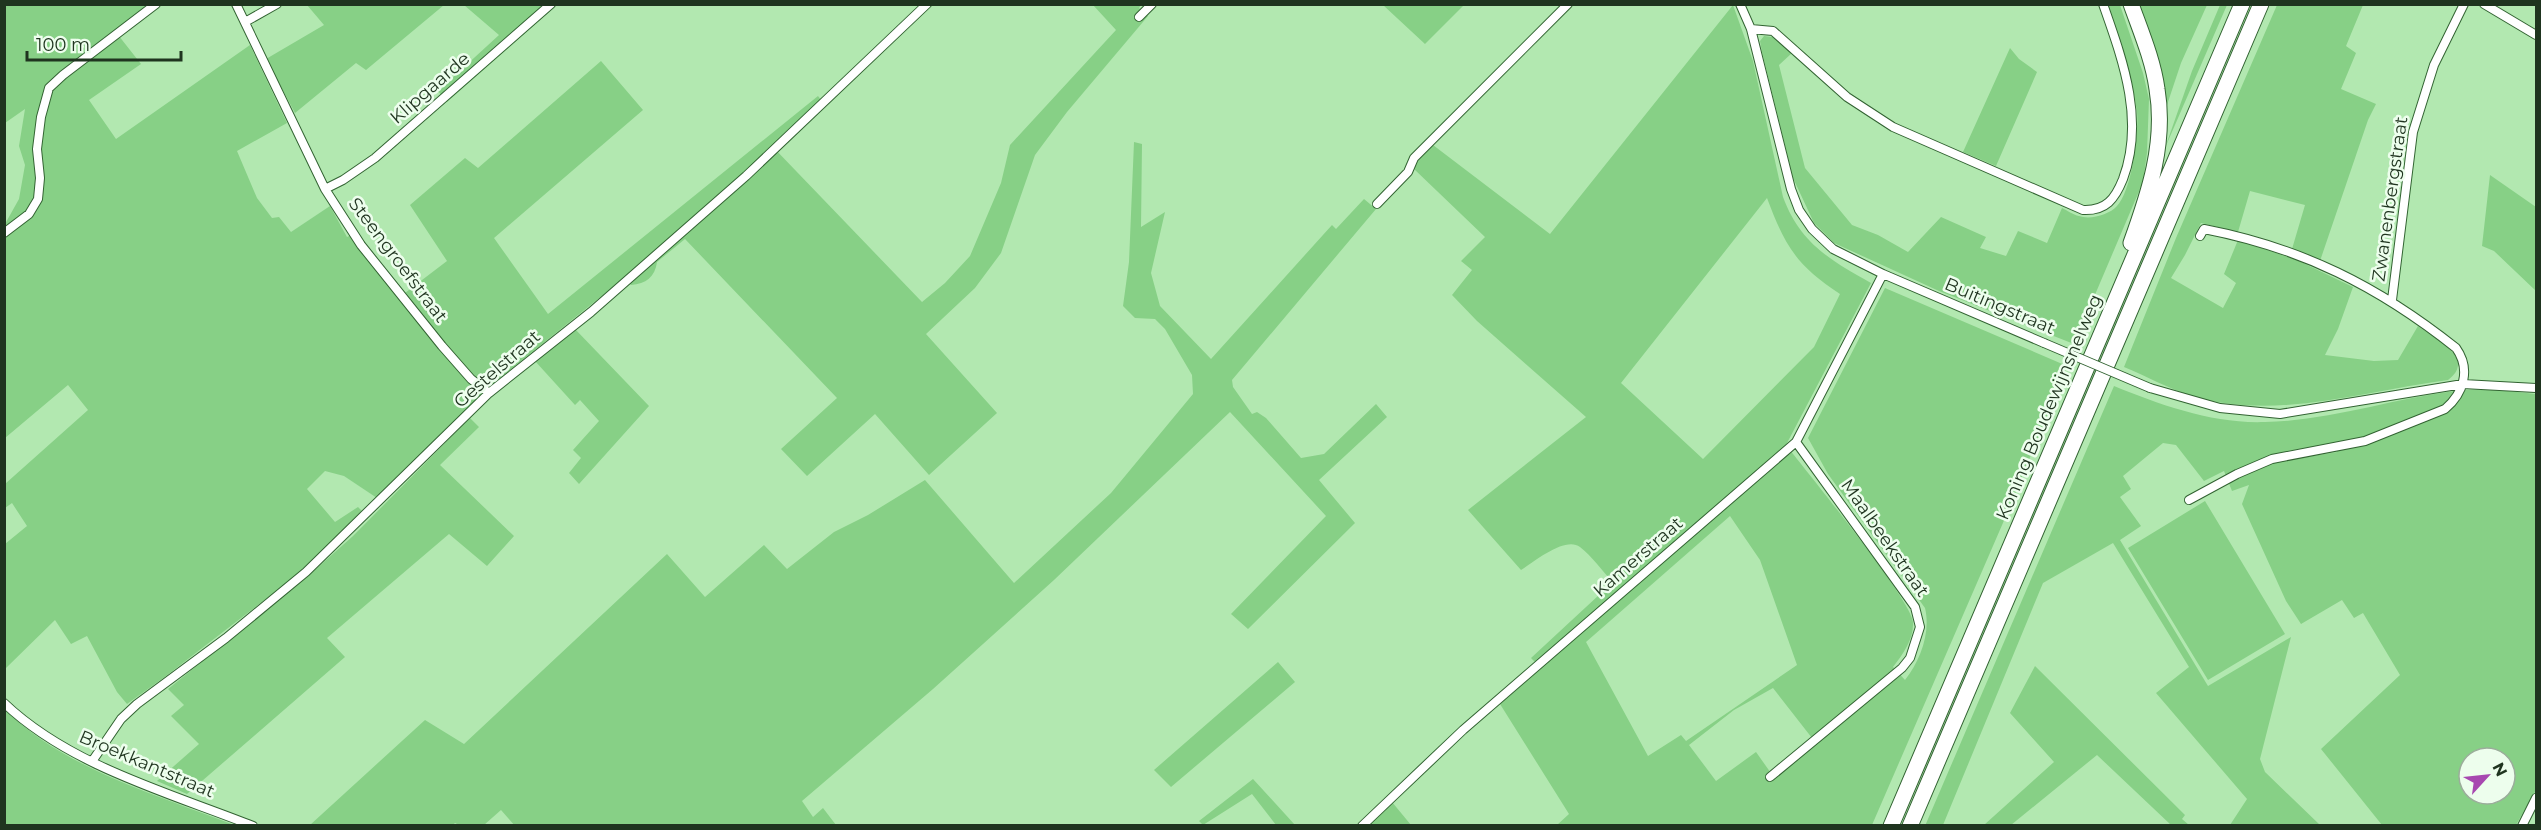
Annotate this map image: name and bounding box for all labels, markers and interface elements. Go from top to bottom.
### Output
scale bar [27,24,182,62]
text: 100 m [36,34,90,56]
street label: Klipgaarde [386,47,474,129]
street label: Zwanenbergstraat [2368,115,2412,283]
street label: Steengroefstraat [344,193,452,327]
street label: Buitingstraat [1941,273,2059,339]
street label: Koning Boudewijnsnelweg [1991,291,2107,523]
street label: Gestelstraat [449,325,545,413]
street label: Maalbeekstraat [1836,475,1934,601]
street label: Kamerstraat [1589,512,1687,602]
street label: Broekkantstraat [76,725,218,803]
north arrow [2457,746,2517,806]
text: N [2489,759,2511,779]

